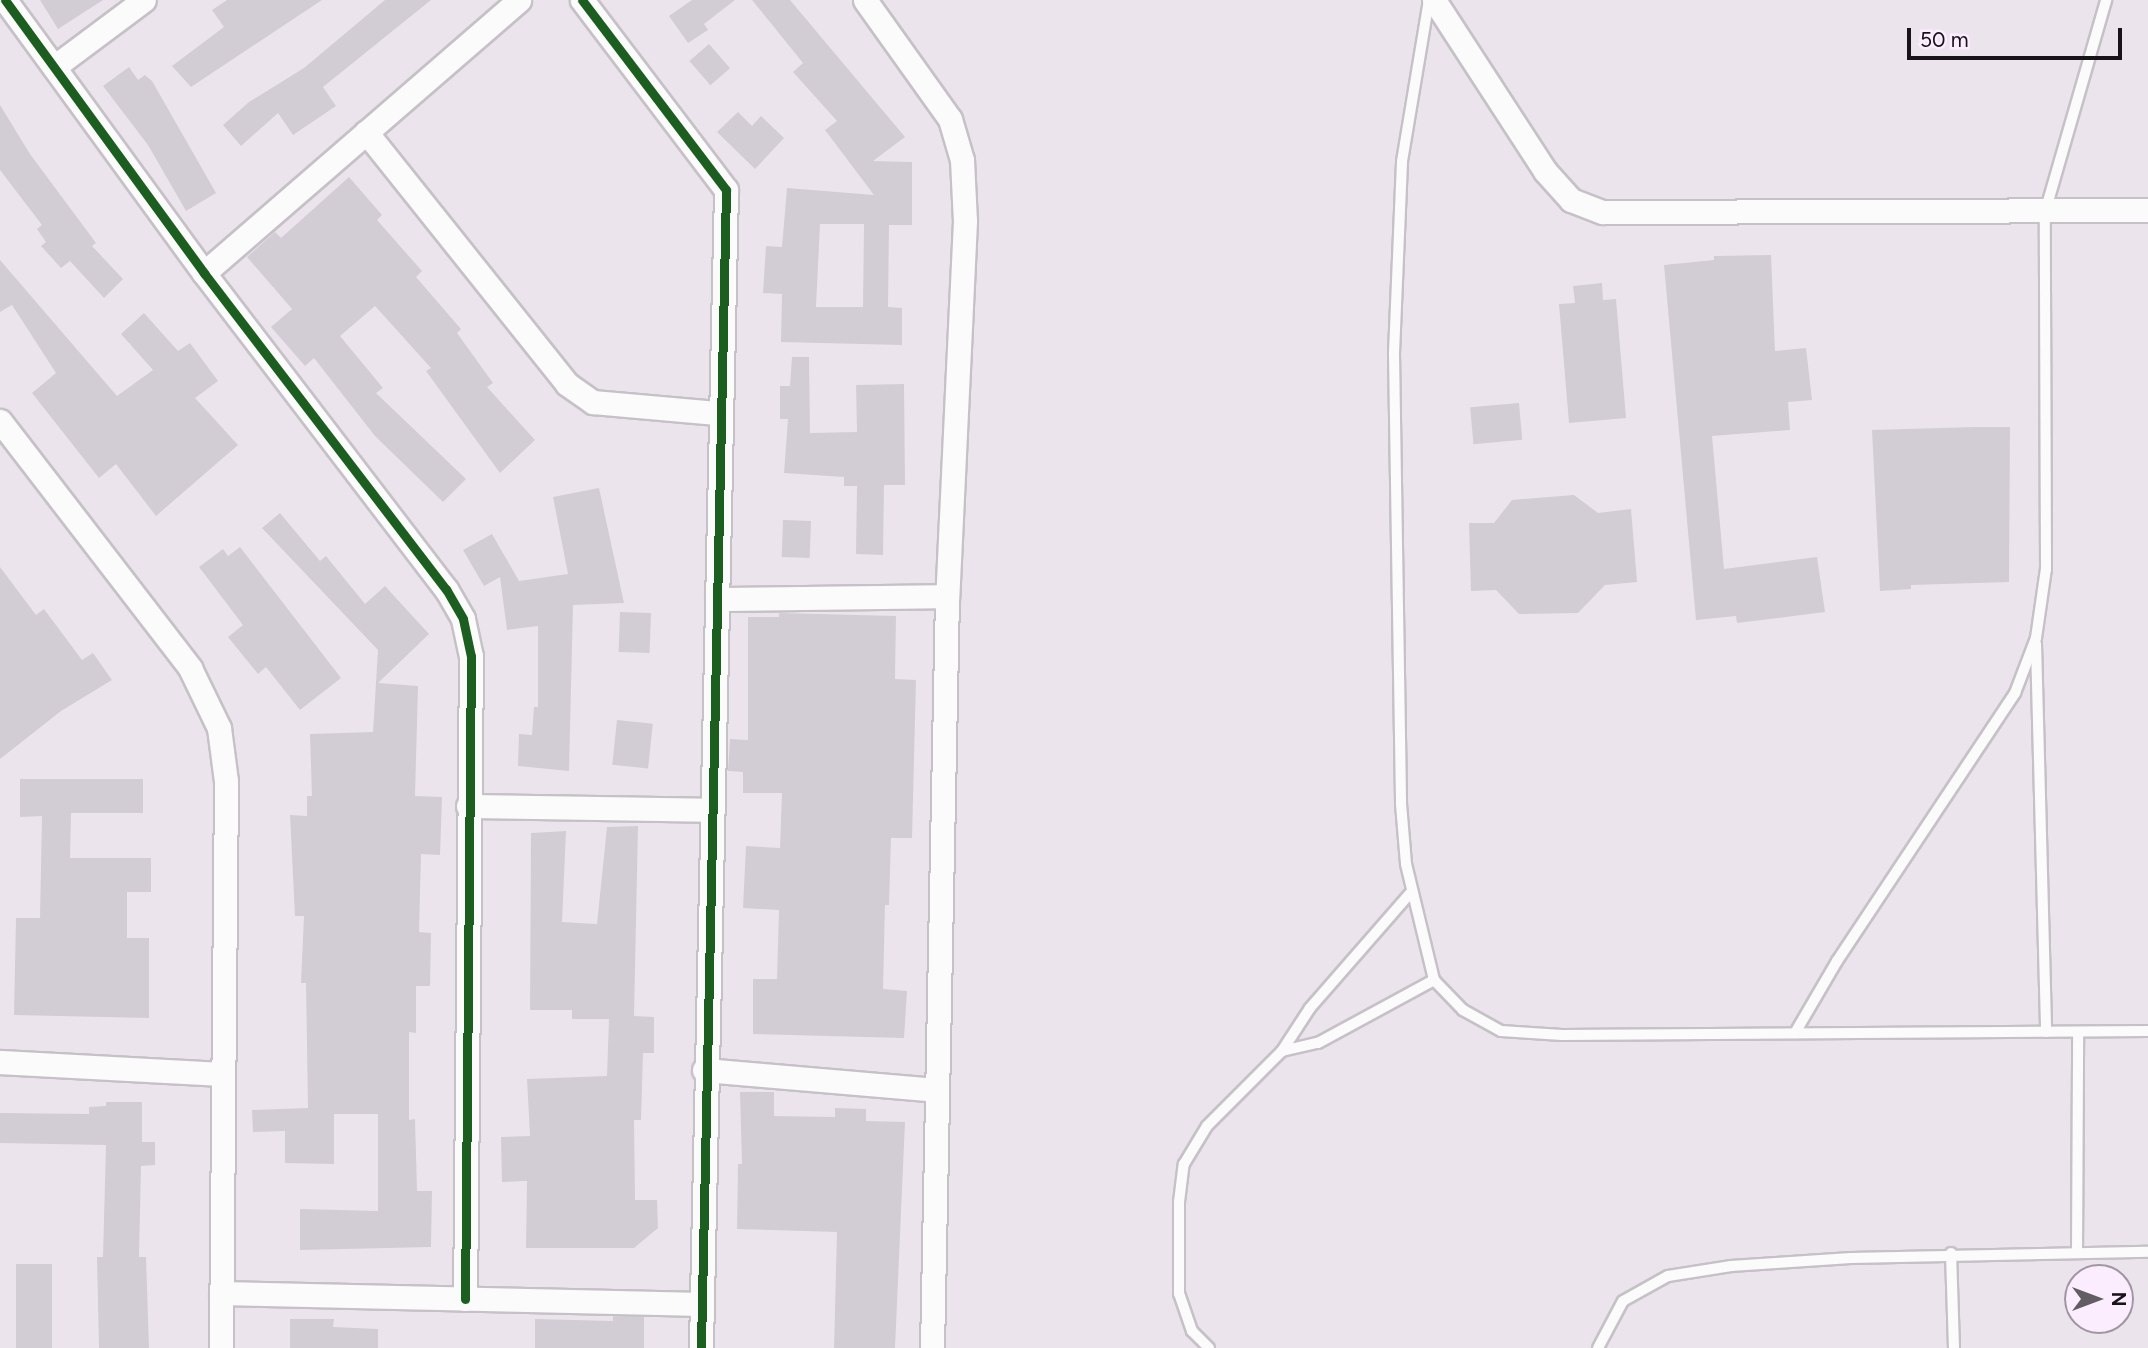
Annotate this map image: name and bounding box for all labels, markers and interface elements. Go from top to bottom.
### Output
scale bar [1910,14,2125,58]
text: 50 m [1920,27,1969,52]
north arrow [2064,1264,2134,1334]
text: N [2107,1292,2130,1306]

